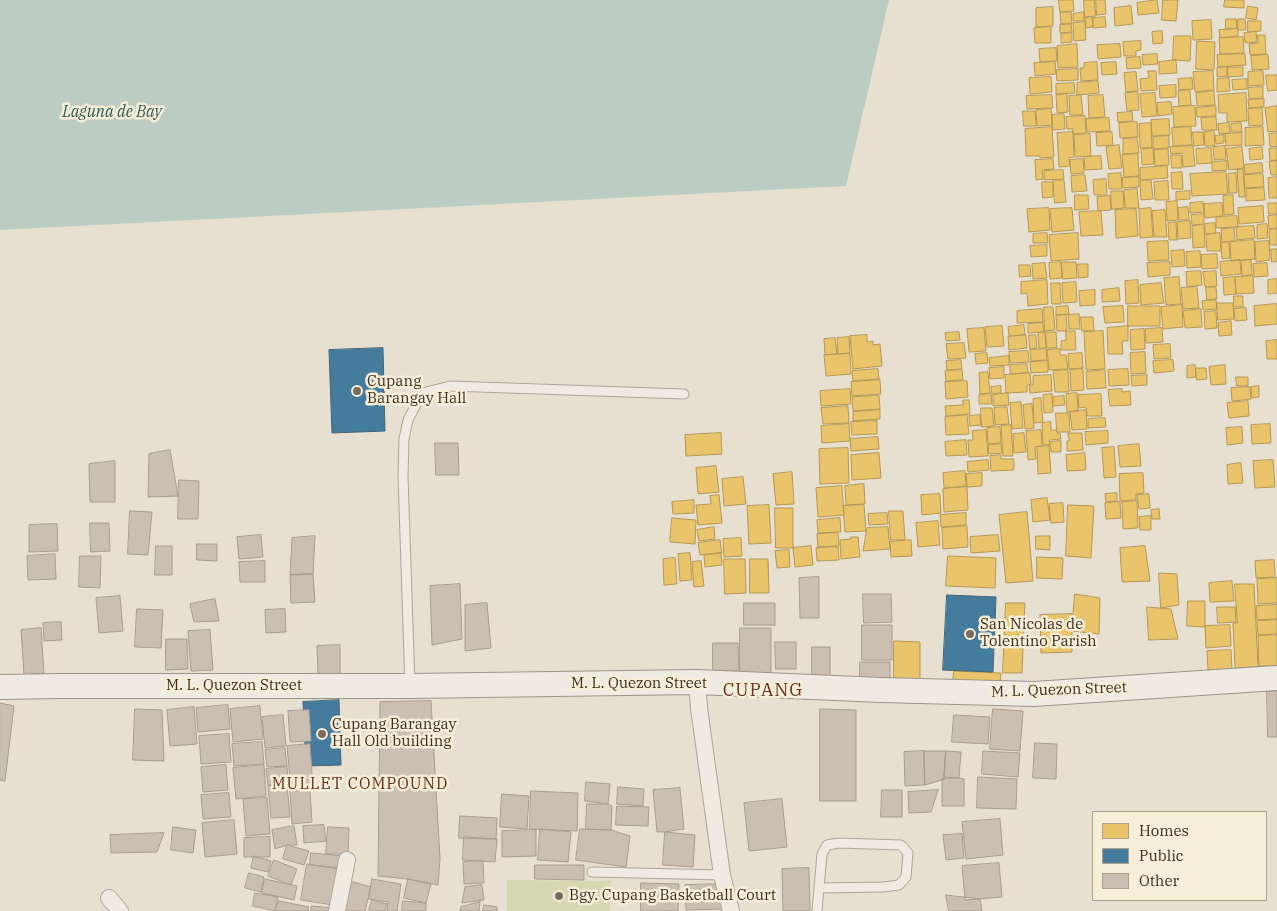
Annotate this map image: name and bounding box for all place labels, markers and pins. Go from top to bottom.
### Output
place label: Cupang Barangay Hall [367,373,466,408]
marker: Cupang Barangay Hall [351,385,363,397]
place label: San Nicolas de Tolentino Parish [980,616,1097,651]
marker: San Nicolas de Tolentino Parish [964,628,976,640]
place label: Cupang Barangay Hall Old building [332,716,457,751]
marker: Cupang Barangay Hall Old building [316,728,328,740]
place label: Bgy. Cupang Basketball Court [569,887,776,905]
marker: Bgy. Cupang Basketball Court [553,890,565,902]

